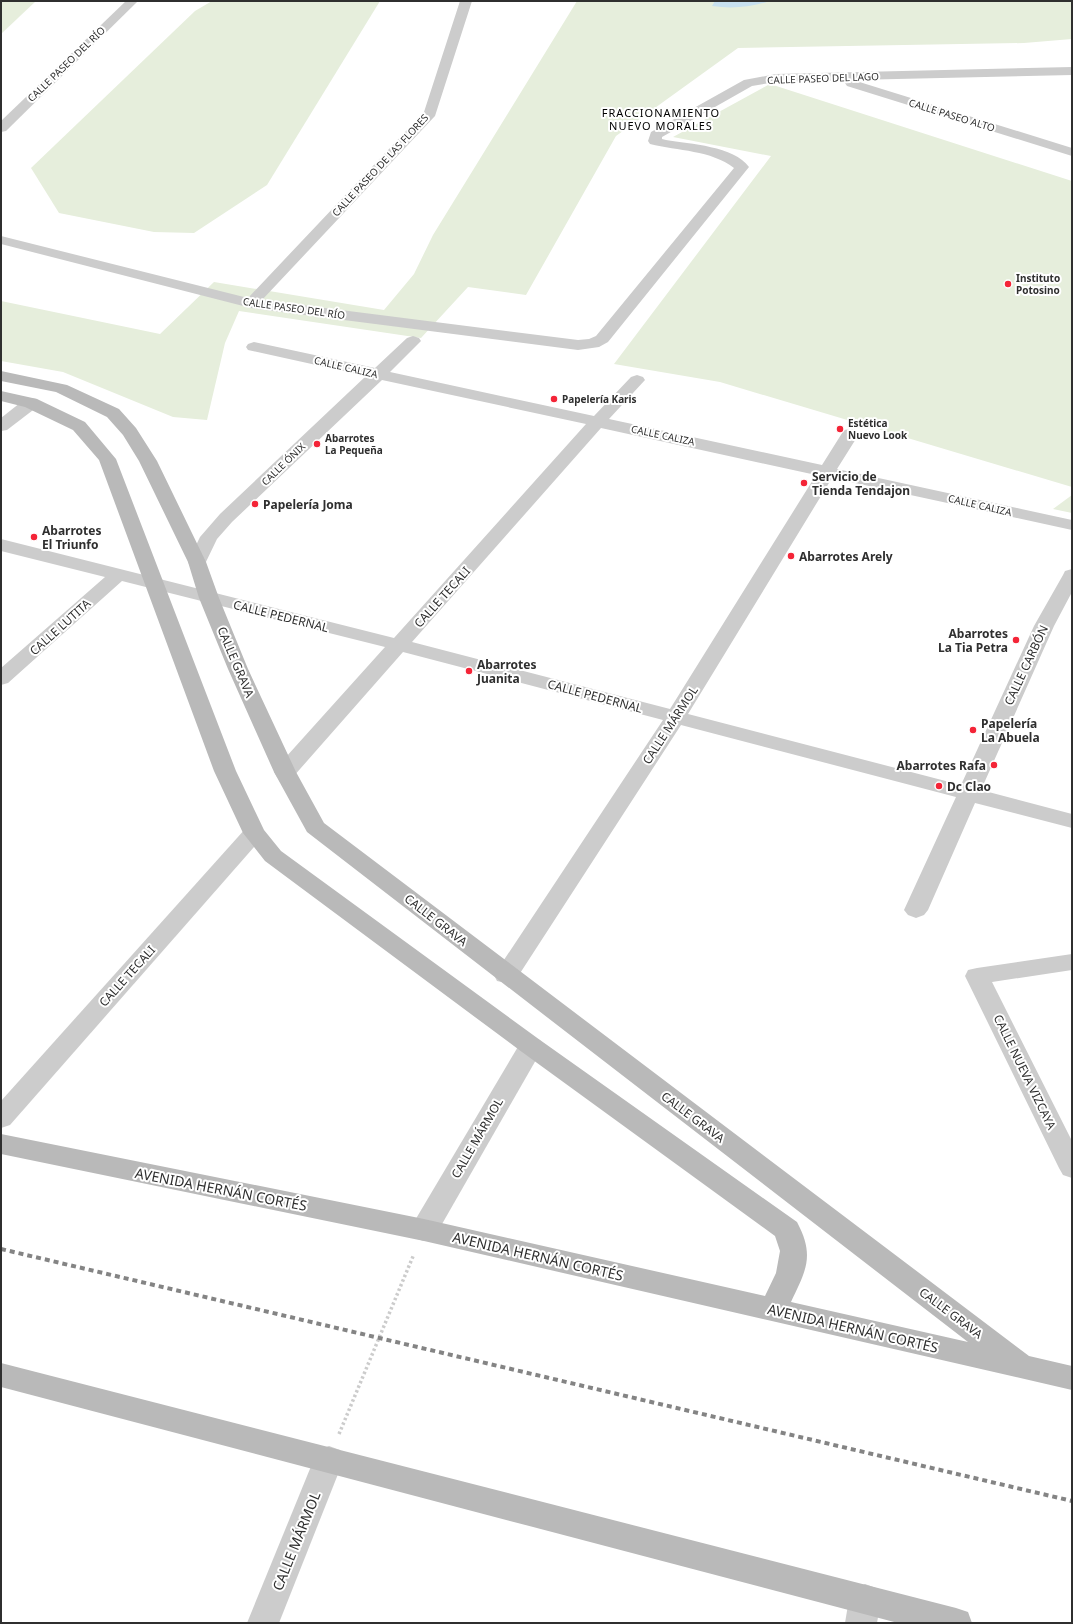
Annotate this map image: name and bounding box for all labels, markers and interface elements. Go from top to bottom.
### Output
street label: CALLE PASEO DEL RÍO [24,23,108,105]
street label: CALLE PASEO DEL LAGO [767,69,879,87]
street label: CALLE PASEO ALTO [907,95,997,135]
district label: FRACCIONAMIENTO NUEVO MORALES [602,105,720,133]
street label: CALLE PASEO DE LAS FLORES [329,110,432,219]
place label: Instituto Potosino [1016,271,1060,297]
marker: Instituto Potosino [1003,279,1013,289]
street label: CALLE PASEO DEL RÍO [242,294,346,322]
street label: CALLE CALIZA [313,353,380,381]
place label: Papelería Karis [562,392,637,406]
marker: Papelería Karis [549,394,559,404]
place label: Estética Nuevo Look [848,416,908,442]
street label: CALLE CALIZA [630,421,697,449]
marker: Estética Nuevo Look [835,424,845,434]
place label: Abarrotes La Pequeña [325,431,383,457]
street label: CALLE ÓNIX [258,439,308,488]
marker: Abarrotes La Pequeña [312,439,322,449]
place label: Servicio de Tienda Tendajon [812,468,910,499]
marker: Servicio de Tienda Tendajon [799,478,809,488]
street label: CALLE CALIZA [947,491,1014,519]
place label: Papelería Joma [263,496,353,513]
marker: Papelería Joma [250,499,260,509]
place label: Abarrotes El Triunfo [42,522,101,553]
marker: Abarrotes El Triunfo [29,532,39,542]
place label: Abarrotes Arely [799,548,893,565]
marker: Abarrotes Arely [786,551,796,561]
street label: CALLE TECALI [410,563,474,631]
street label: CALLE LUTITA [26,595,94,659]
street label: CALLE PEDERNAL [232,596,330,636]
street label: CALLE CARBÓN [1000,622,1052,708]
street label: CALLE GRAVA [213,624,259,700]
place label: Abarrotes La Tia Petra [938,625,1008,656]
marker: Abarrotes La Tia Petra [1011,635,1021,645]
place label: Abarrotes Juanita [476,656,536,687]
marker: Abarrotes Juanita [464,666,474,676]
street label: CALLE PEDERNAL [546,675,644,717]
street label: CALLE MÁRMOL [638,683,702,767]
place label: Papelería La Abuela [981,715,1040,746]
marker: Papelería La Abuela [968,725,978,735]
place label: Abarrotes Rafa [897,757,986,774]
marker: Abarrotes Rafa [989,760,999,770]
place label: Dc Clao [947,778,991,795]
marker: Dc Clao [934,781,944,791]
street label: CALLE GRAVA [401,890,471,950]
street label: CALLE TECALI [95,942,159,1010]
street label: CALLE NUEVA VIZCAYA [990,1012,1060,1133]
street label: CALLE GRAVA [658,1088,728,1147]
street label: CALLE MÁRMOL [447,1095,507,1181]
street label: AVENIDA HERNÁN CORTÉS [133,1163,309,1215]
street label: AVENIDA HERNÁN CORTÉS [451,1227,626,1285]
street label: CALLE GRAVA [916,1284,986,1343]
street label: AVENIDA HERNÁN CORTÉS [766,1299,941,1357]
street label: CALLE MÁRMOL [267,1489,325,1593]

